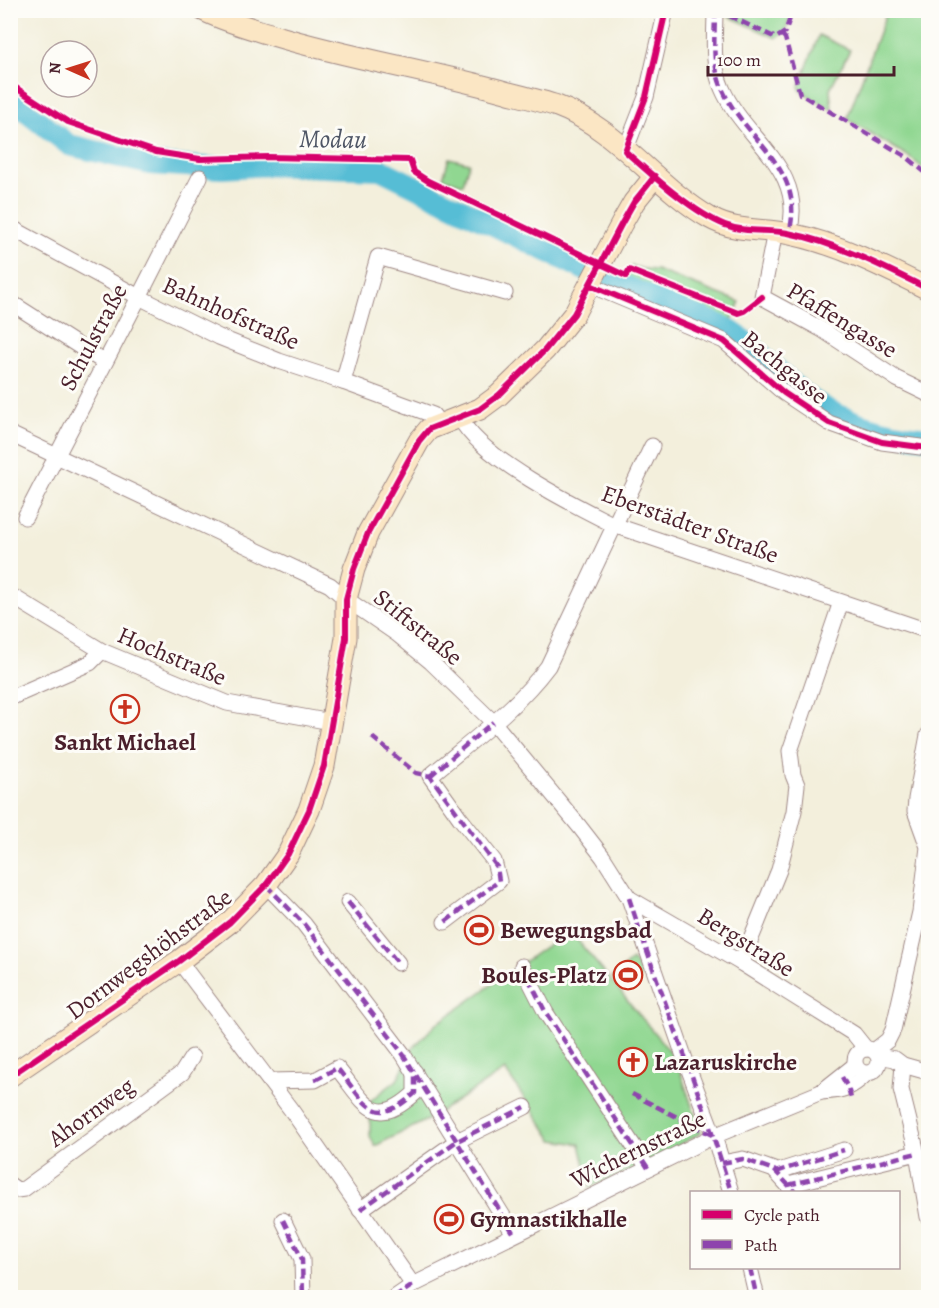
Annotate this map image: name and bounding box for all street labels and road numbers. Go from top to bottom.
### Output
street label: Bahnhofstraße [157,269,305,357]
street label: Pfaffengasse [781,274,903,366]
street label: Schulstraße [51,278,135,396]
street label: Bachgasse [736,323,834,411]
street label: Eberstädter Straße [597,477,783,571]
street label: Stiftstraße [367,581,469,673]
street label: Hochstraße [113,619,231,693]
street label: Dornwegshöhstraße [60,881,238,1027]
street label: Bergstraße [691,900,801,984]
street label: Ahornweg [41,1070,141,1155]
street label: Wichernstraße [564,1102,711,1196]

